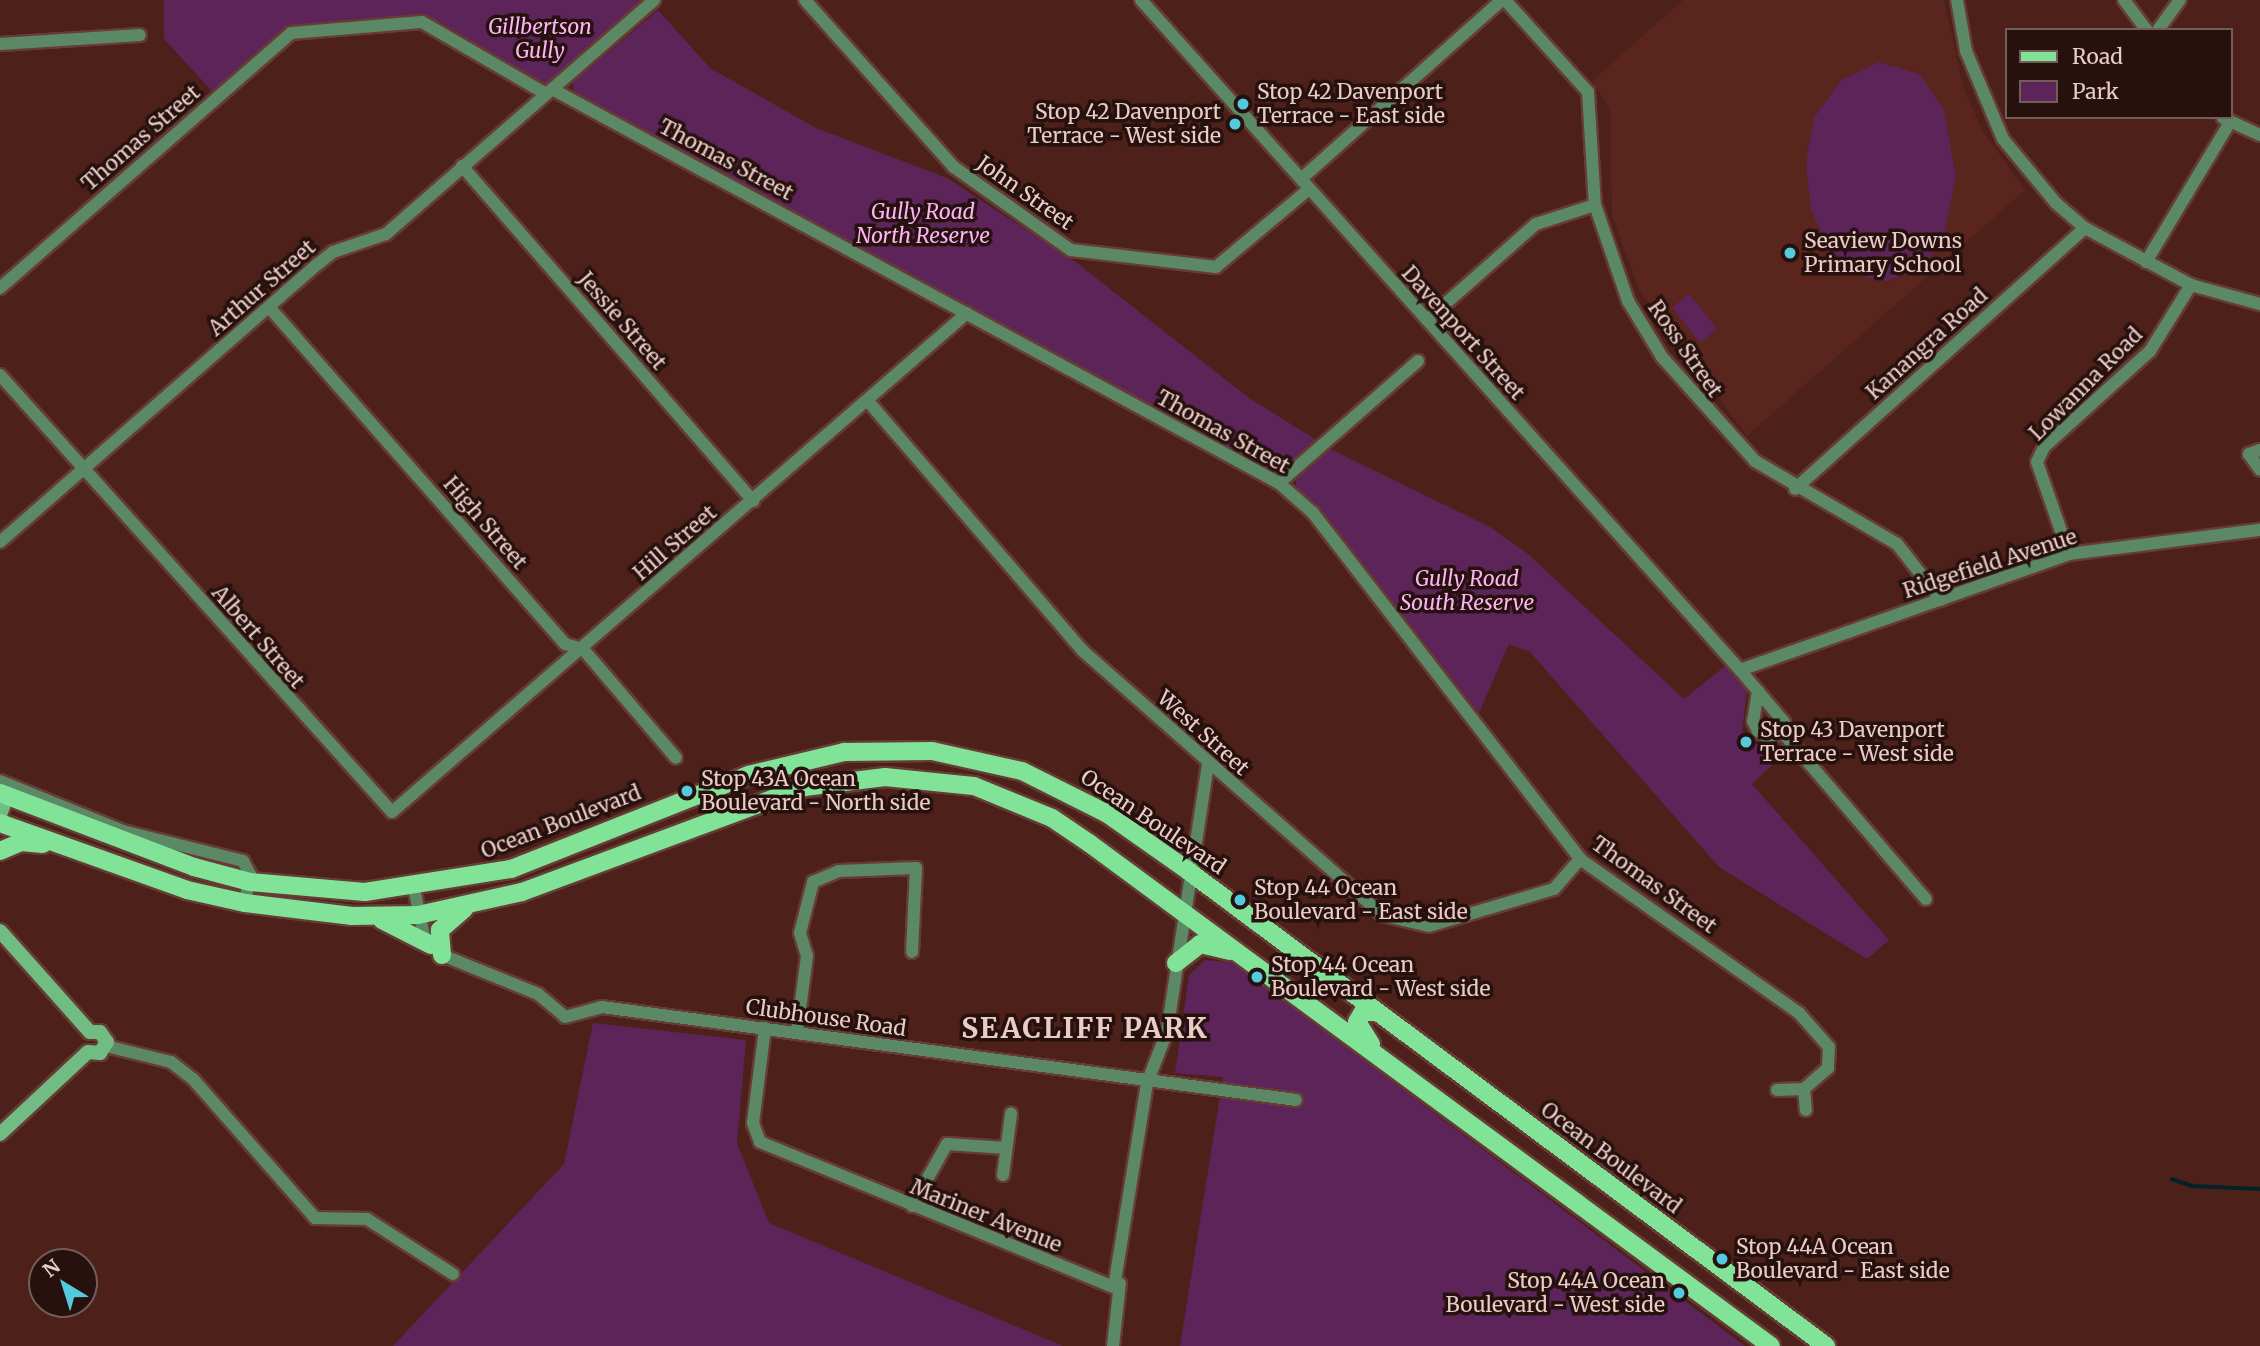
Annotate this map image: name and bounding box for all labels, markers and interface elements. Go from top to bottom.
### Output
park label: Gillbertson Gully [488,14,592,64]
legend [2004,28,2232,119]
text: Road [2072,43,2123,70]
text: Park [2072,78,2119,105]
place label: Stop 42 Davenport Terrace - East side [1257,79,1445,129]
street label: Thomas Street [77,80,205,196]
marker: Stop 42 Davenport Terrace - East side [1235,96,1251,112]
place label: Stop 42 Davenport Terrace - West side [1027,99,1221,149]
street label: Thomas Street [655,114,797,206]
marker: Stop 42 Davenport Terrace - West side [1227,116,1243,132]
street label: John Street [972,151,1078,235]
park label: Gully Road North Reserve [856,199,990,249]
place label: Seaview Downs Primary School [1804,228,1962,278]
street label: Arthur Street [203,235,321,341]
marker: Seaview Downs Primary School [1782,245,1798,261]
street label: Davenport Street [1396,261,1530,405]
street label: Jessie Street [573,267,671,375]
street label: Kanangra Road [1861,283,1993,405]
street label: Ross Street [1642,296,1728,402]
street label: Lowanna Road [2024,322,2148,446]
street label: Thomas Street [1152,385,1294,479]
street label: High Street [438,471,532,575]
street label: Hill Street [628,500,722,586]
street label: Ridgefield Avenue [1900,524,2080,604]
park label: Gully Road South Reserve [1400,566,1534,616]
street label: Albert Street [206,580,310,694]
street label: West Street [1152,685,1254,781]
place label: Stop 43 Davenport Terrace - West side [1760,717,1954,767]
marker: Stop 43 Davenport Terrace - West side [1738,734,1754,750]
street label: Ocean Boulevard [1076,764,1230,880]
place label: Stop 43A Ocean Boulevard - North side [701,766,930,816]
street label: Ocean Boulevard [477,780,645,864]
marker: Stop 43A Ocean Boulevard - North side [679,783,695,799]
street label: Thomas Street [1587,831,1721,939]
place label: Stop 44 Ocean Boulevard - East side [1254,875,1468,925]
marker: Stop 44 Ocean Boulevard - East side [1232,892,1248,908]
place label: Stop 44 Ocean Boulevard - West side [1271,952,1490,1002]
marker: Stop 44 Ocean Boulevard - West side [1249,969,1265,985]
street label: Clubhouse Road [744,994,908,1042]
district label: SEACLIFF PARK [963,1011,1207,1045]
street label: Ocean Boulevard [1536,1097,1686,1219]
street label: Mariner Avenue [907,1174,1065,1258]
place label: Stop 44A Ocean Boulevard - East side [1736,1234,1950,1284]
north arrow [28,1248,98,1318]
marker: Stop 44A Ocean Boulevard - East side [1714,1251,1730,1267]
text: N [38,1254,65,1282]
place label: Stop 44A Ocean Boulevard - West side [1446,1268,1665,1318]
marker: Stop 44A Ocean Boulevard - West side [1671,1285,1687,1301]

